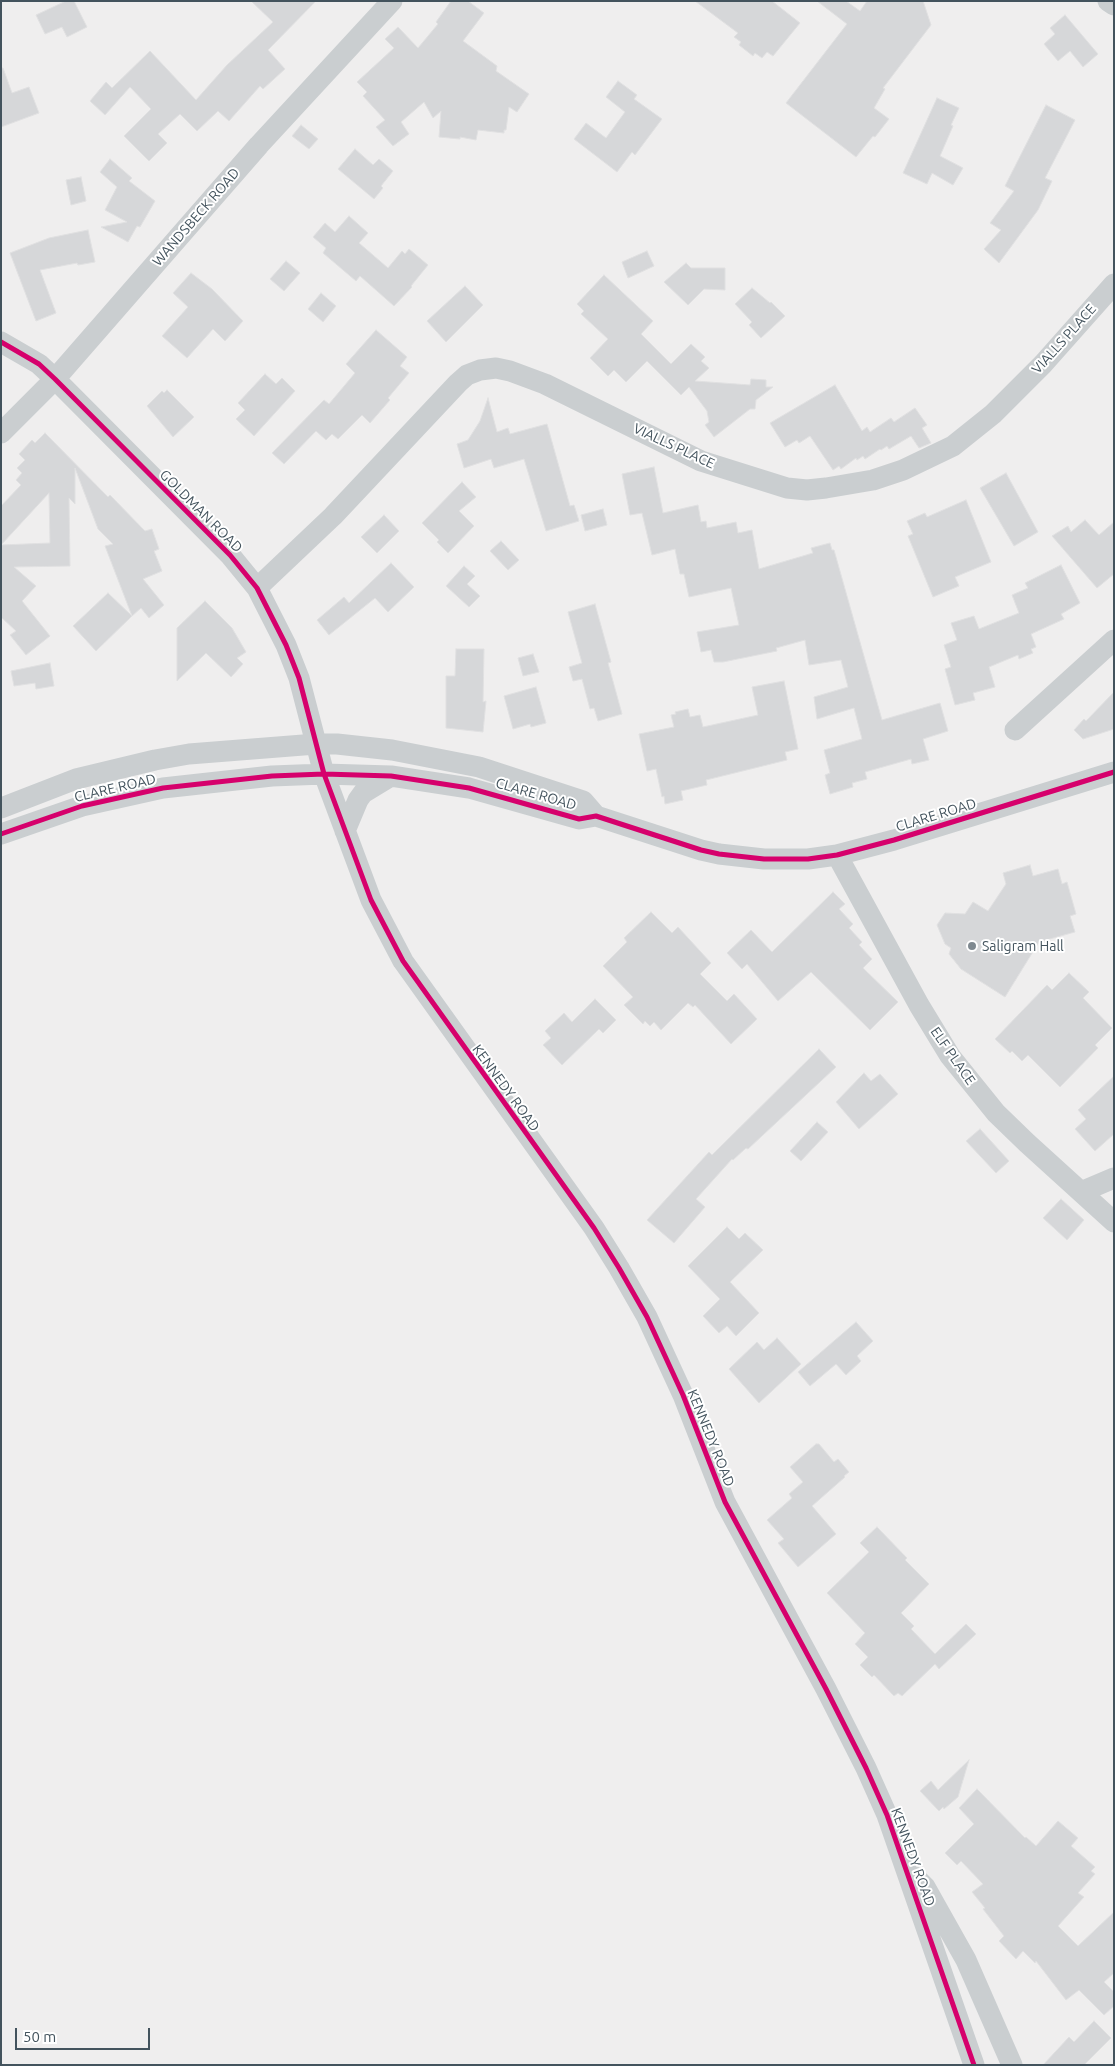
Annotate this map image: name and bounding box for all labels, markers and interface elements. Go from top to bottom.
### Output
street label: WANDSBECK ROAD [149,165,243,269]
street label: VIALLS PLACE [1028,301,1100,377]
street label: VIALLS PLACE [631,420,717,472]
street label: GOLDMAN ROAD [156,466,246,556]
street label: CLARE ROAD [72,770,158,806]
street label: CLARE ROAD [494,774,578,814]
street label: CLARE ROAD [894,795,978,835]
place label: Saligram Hall [982,938,1064,954]
marker: Saligram Hall [966,940,978,952]
street label: ELF PLACE [927,1024,979,1088]
street label: KENNEDY ROAD [469,1041,543,1135]
street label: KENNEDY ROAD [684,1387,738,1489]
street label: KENNEDY ROAD [887,1806,939,1908]
scale bar [18,2018,152,2050]
text: 50 m [23,2028,56,2045]

